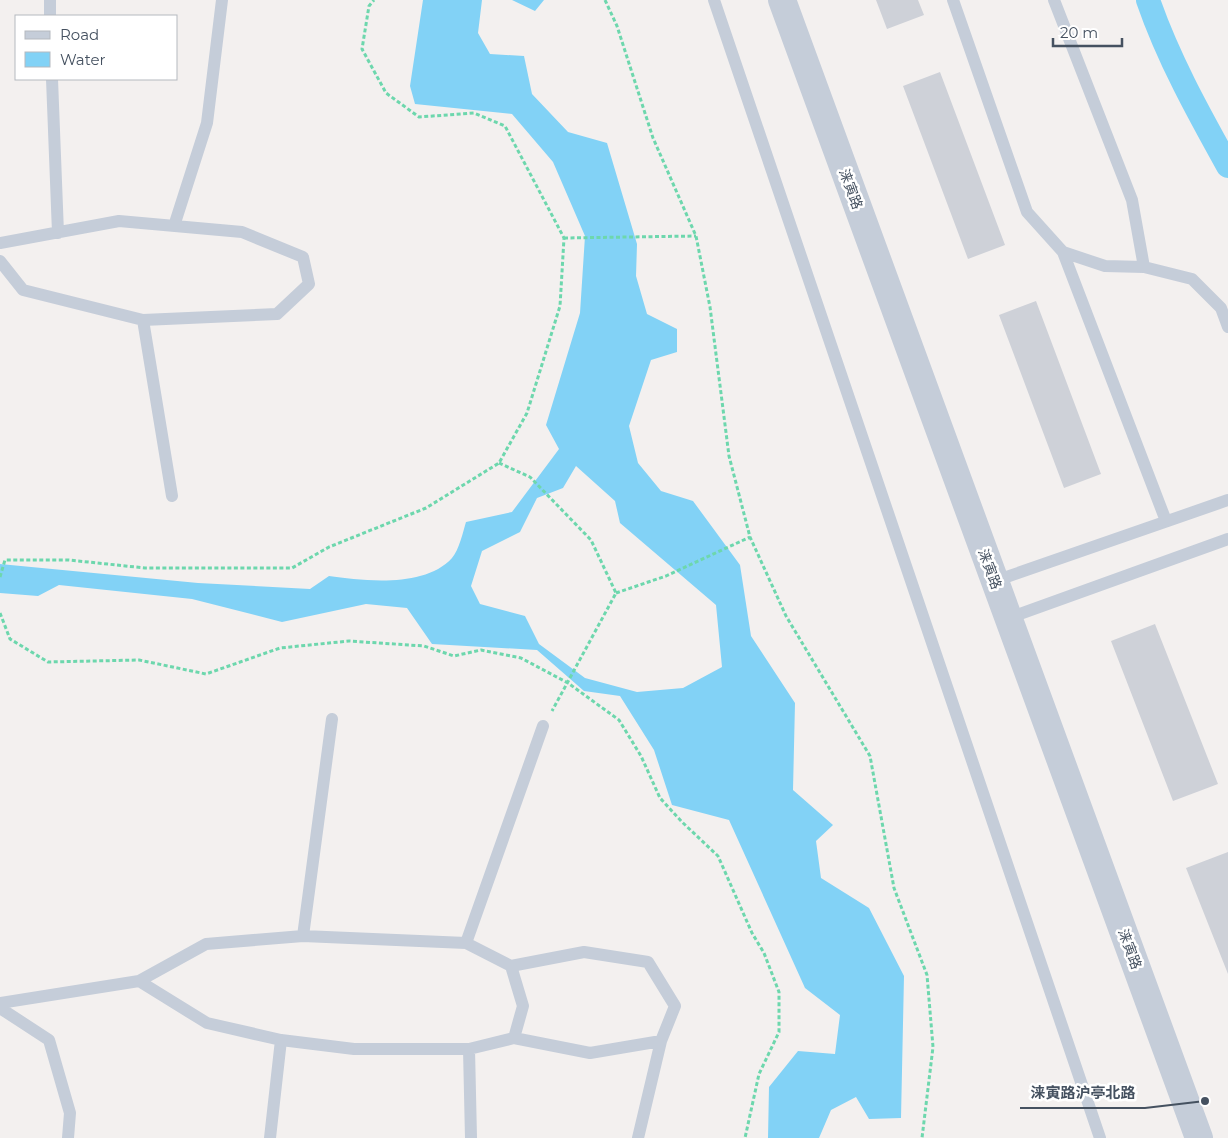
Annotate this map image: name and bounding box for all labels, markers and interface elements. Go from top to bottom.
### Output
legend [15,15,178,80]
scale bar [1053,15,1122,47]
text: 20 m [1060,23,1098,42]
text: Road [60,25,99,44]
text: Water [60,50,106,69]
street label: 涞寅路 [835,166,867,212]
street label: 涞寅路 [974,546,1006,592]
street label: 涞寅路 [1114,926,1146,972]
callout: 涞寅路沪亭北路 [1020,1078,1145,1108]
text: 涞寅路沪亭北路 [1030,1083,1136,1102]

